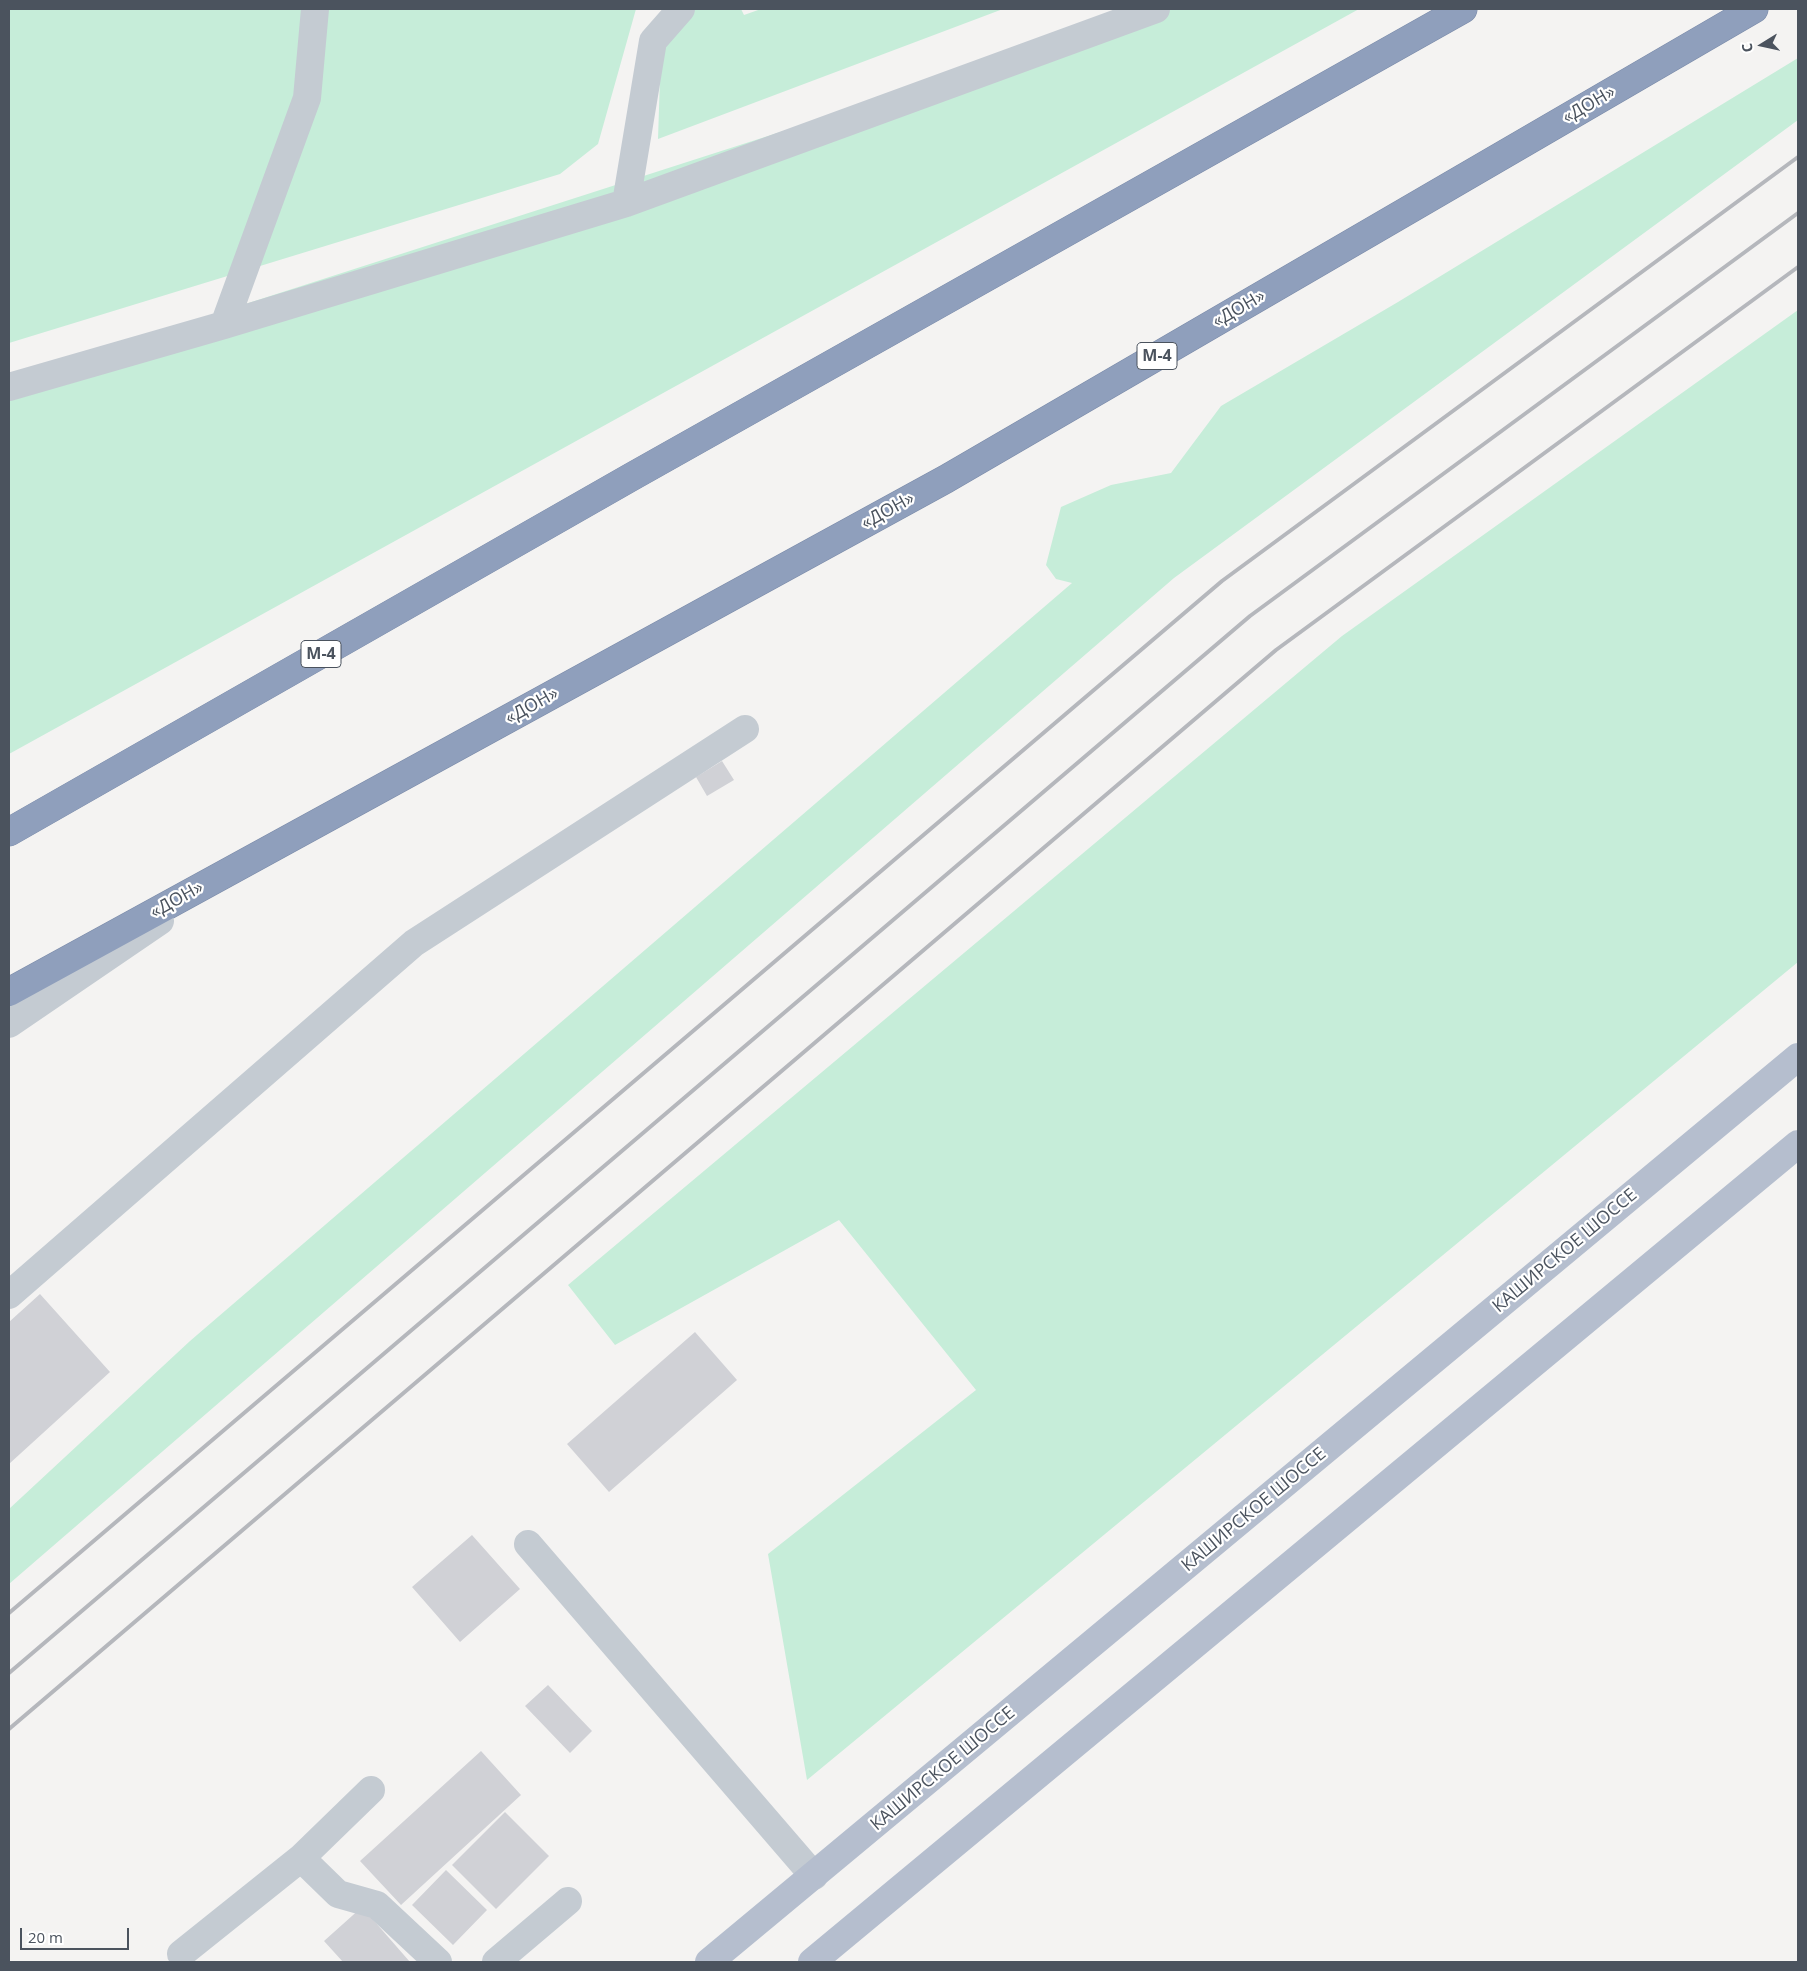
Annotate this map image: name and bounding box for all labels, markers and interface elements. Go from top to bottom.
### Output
north arrow [1737,20,1787,70]
text: С [1737,42,1757,54]
street label: «ДОН» [1559,81,1619,129]
street label: «ДОН» [1209,285,1269,333]
road number: М-4 [1137,342,1177,370]
street label: «ДОН» [858,488,918,534]
road number: М-4 [301,641,341,668]
street label: «ДОН» [502,683,562,729]
street label: «ДОН» [147,877,207,923]
street label: КАШИРСКОЕ ШОССЕ [1488,1184,1642,1318]
street label: КАШИРСКОЕ ШОССЕ [1177,1443,1331,1577]
street label: КАШИРСКОЕ ШОССЕ [866,1702,1020,1836]
scale bar [22,1918,131,1950]
text: 20 m [28,1927,63,1947]

